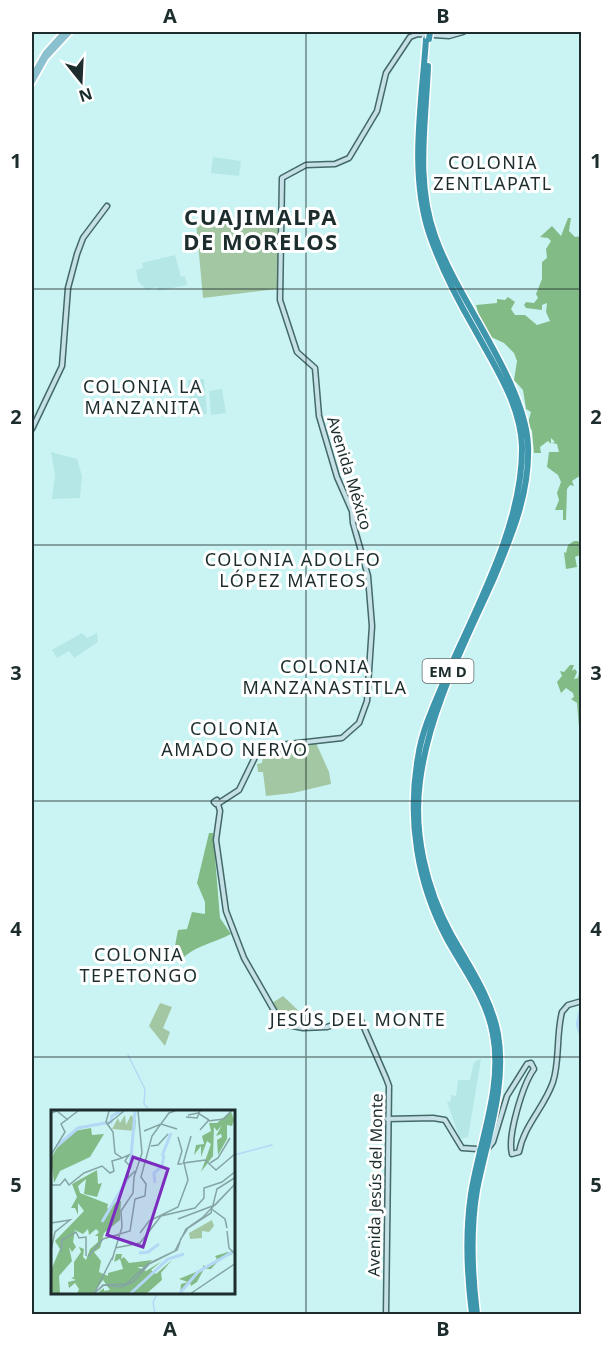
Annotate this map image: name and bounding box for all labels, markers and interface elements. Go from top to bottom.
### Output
text: A [163,2,177,29]
text: B [436,2,450,29]
north arrow [51,51,111,111]
text: N [76,83,95,108]
text: 1 [10,147,22,174]
text: 1 [590,147,602,174]
district label: COLONIA ZENTLAPATL [433,150,553,195]
district label: CUAJIMALPA DE MORELOS [183,201,339,256]
district label: COLONIA LA MANZANITA [83,374,203,419]
text: 2 [10,403,22,430]
text: 2 [590,403,602,430]
street label: Avenida México [322,414,378,532]
district label: COLONIA ADOLFO LÓPEZ MATEOS [205,547,381,592]
district label: COLONIA MANZANASTITLA [243,654,407,699]
text: 3 [10,659,22,686]
road number: EM D [422,659,474,683]
text: 3 [590,659,602,686]
district label: COLONIA AMADO NERVO [161,716,309,761]
text: 4 [10,915,22,942]
text: 4 [590,915,602,942]
district label: COLONIA TEPETONGO [80,942,198,987]
district label: JESÚS DEL MONTE [268,1007,446,1031]
street label: Avenida Jesús del Monte [362,1093,388,1277]
inset map [51,1110,236,1295]
text: 5 [10,1171,22,1198]
text: 5 [590,1171,602,1198]
text: A [163,1315,177,1342]
text: B [436,1315,450,1342]

